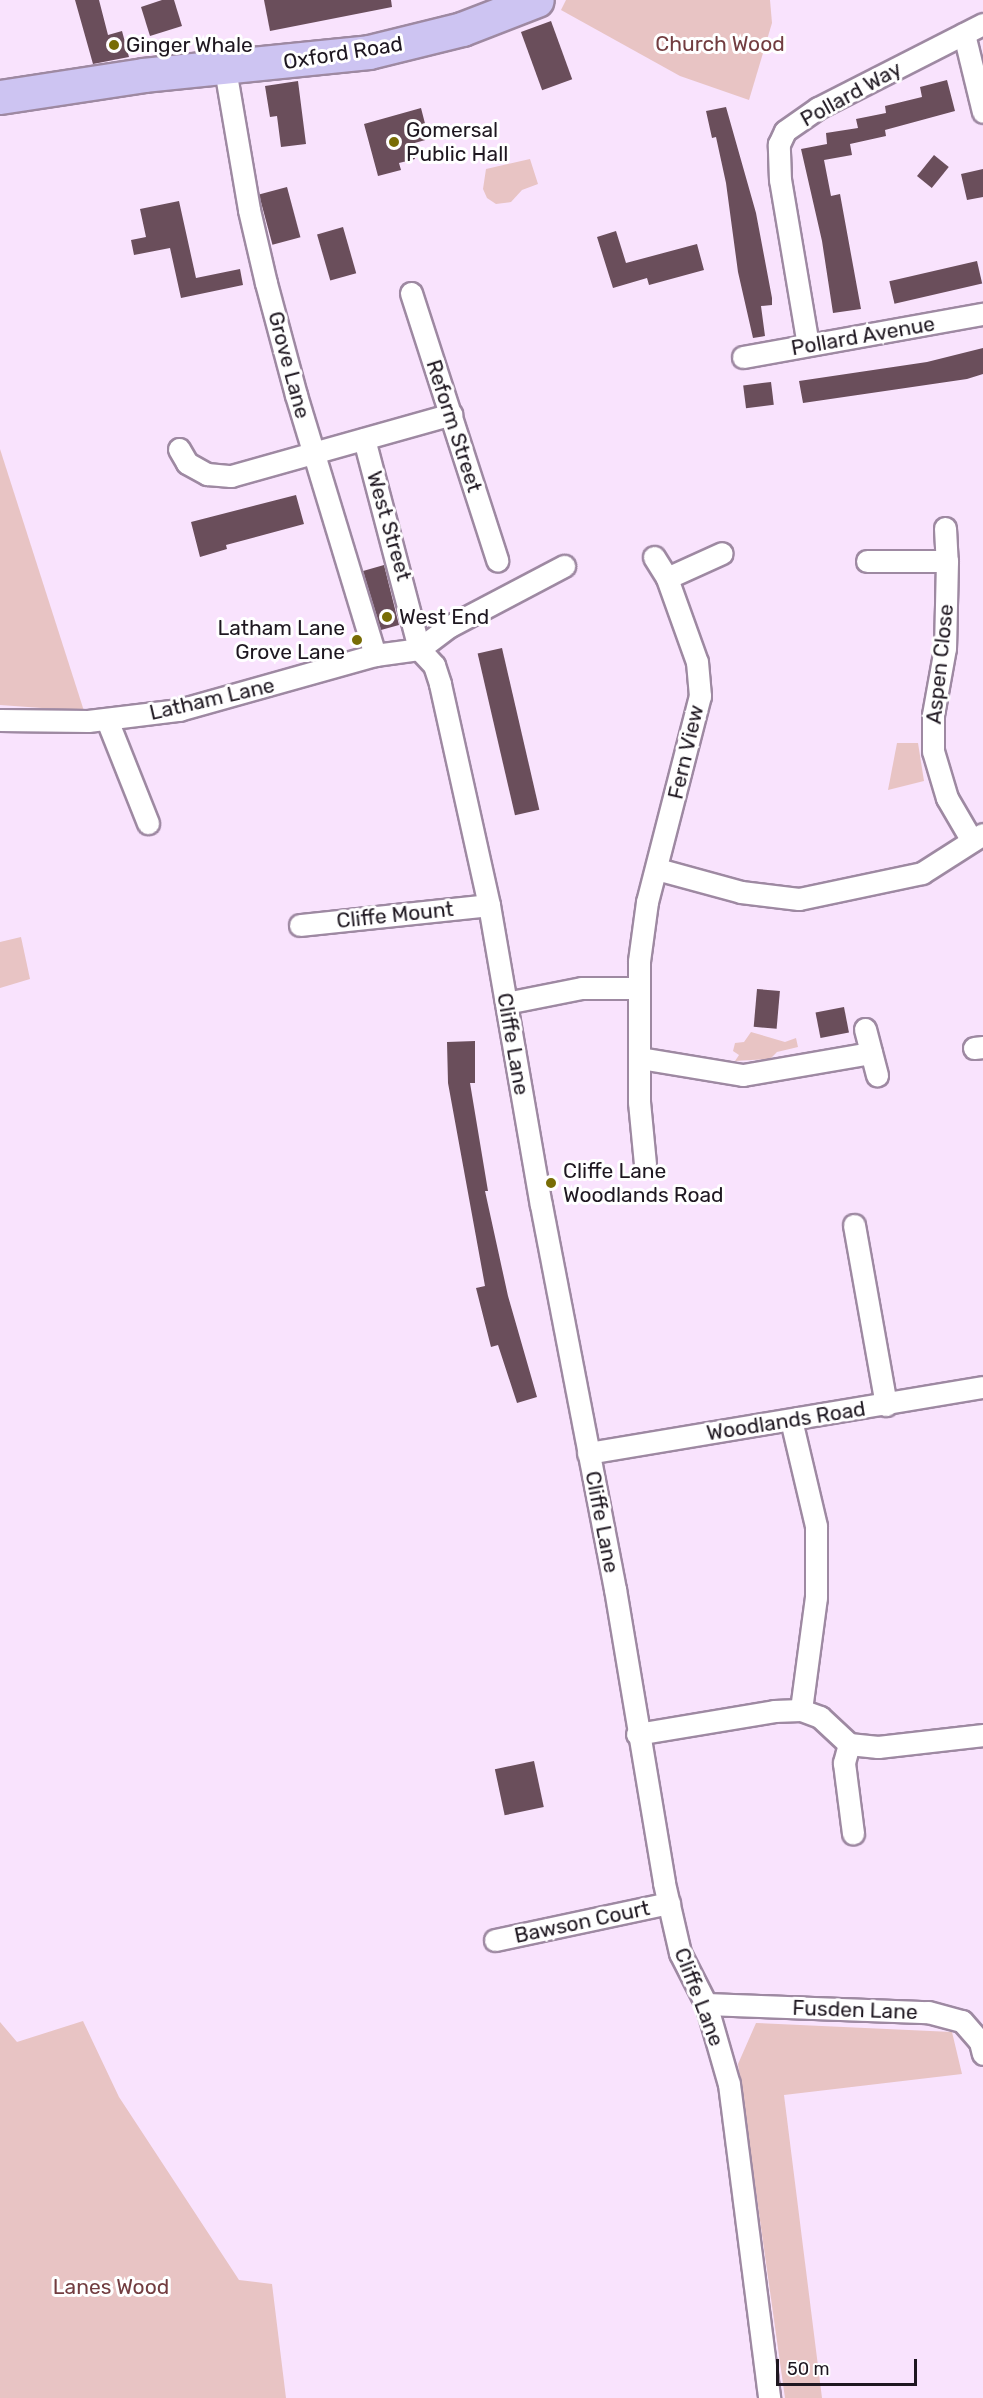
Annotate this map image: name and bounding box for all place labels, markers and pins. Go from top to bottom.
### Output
place label: Ginger Whale [126,32,254,58]
marker: Ginger Whale [107,38,121,52]
place label: Gomersal Public Hall [406,117,508,167]
marker: Gomersal Public Hall [387,135,401,149]
place label: West End [399,604,489,630]
marker: West End [380,610,394,624]
place label: Latham Lane Grove Lane [217,615,345,665]
marker: Latham Lane Grove Lane [350,633,364,647]
place label: Cliffe Lane Woodlands Road [563,1158,724,1208]
marker: Cliffe Lane Woodlands Road [544,1176,558,1190]

